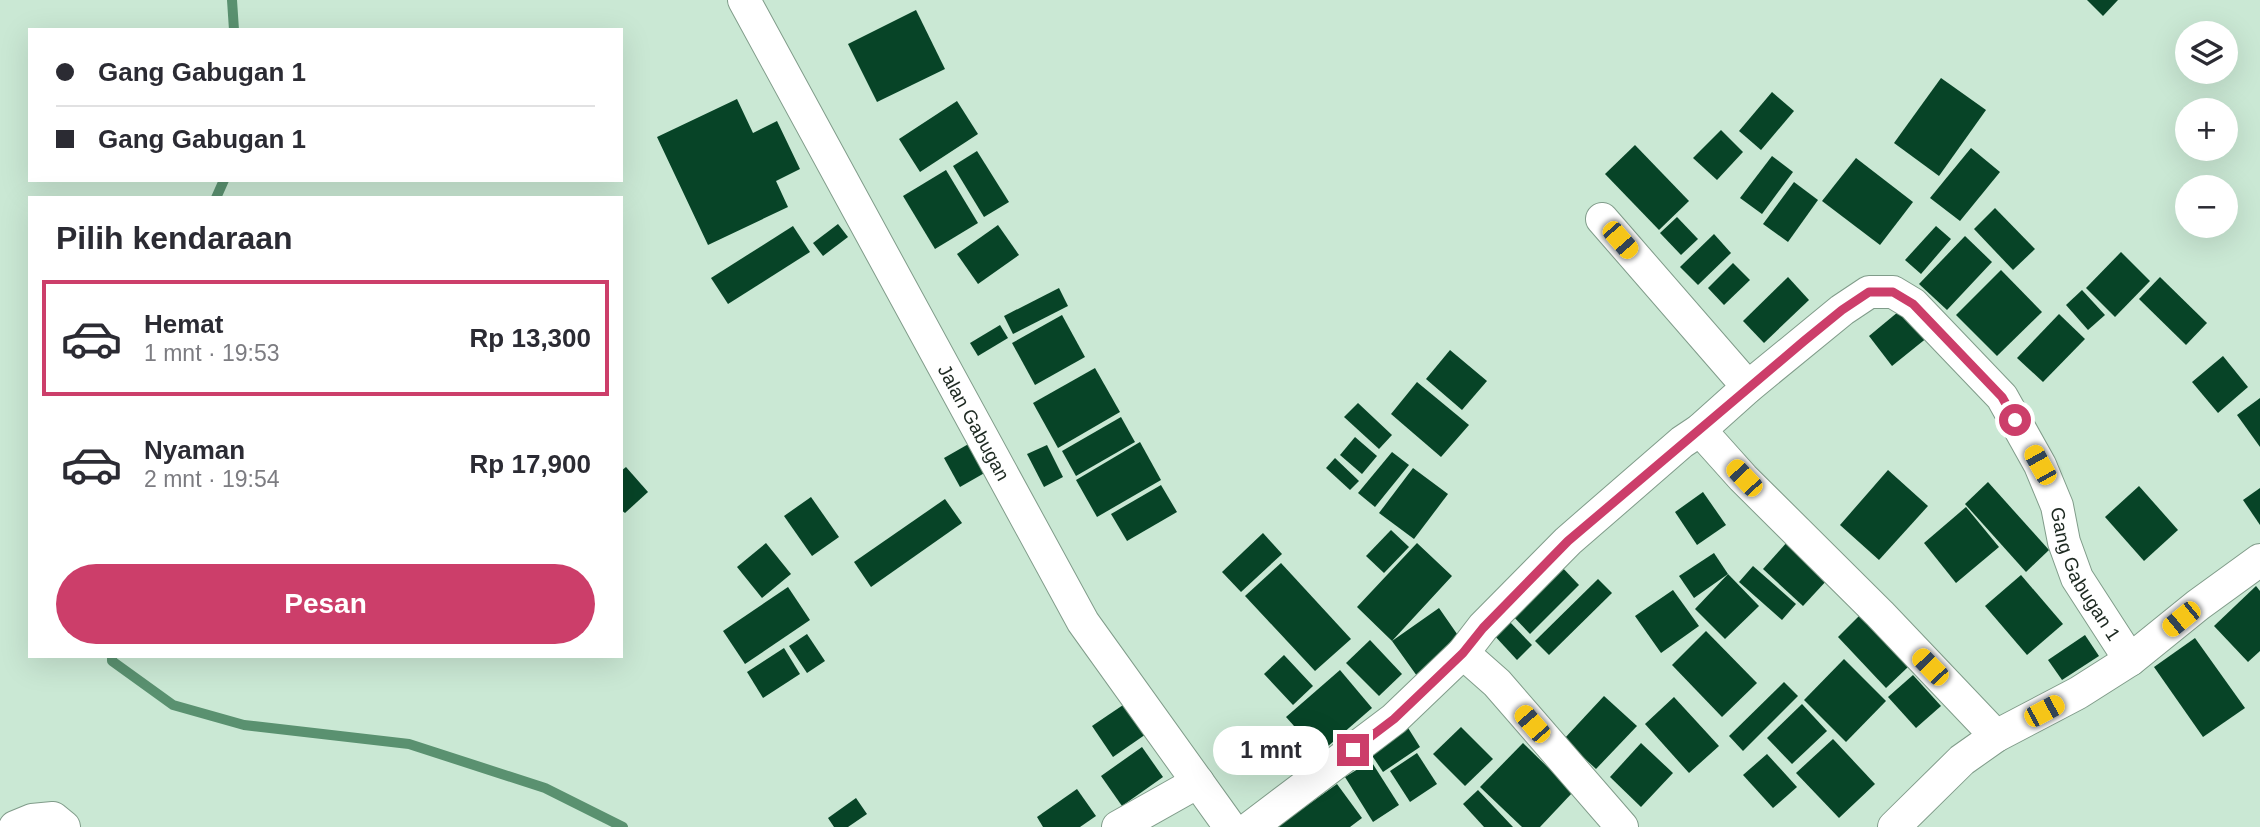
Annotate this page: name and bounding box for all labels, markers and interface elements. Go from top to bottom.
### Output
map controls [2175,21,2238,238]
button: layers [2175,21,2238,84]
text: Gang Gabugan 1 [98,57,306,87]
button: + [2175,98,2238,161]
text: Gang Gabugan 1 [98,124,306,154]
button: − [2175,175,2238,238]
car [1599,217,1642,263]
text: Pilih kendaraan [56,220,293,256]
icon: car [60,307,123,370]
text: Hemat [144,309,223,339]
text: Rp 13,300 [470,323,591,353]
text: 1 mnt · 19:53 [144,340,280,366]
street label: Jalan Gabugan [934,361,1014,484]
route start [1999,404,2031,436]
icon: car [60,433,123,496]
text: Nyaman [144,435,245,465]
car [2021,442,2060,488]
text: Rp 17,900 [470,449,591,479]
car [1722,455,1767,501]
text: 2 mnt · 19:54 [144,466,280,492]
street label: Gang Gabugan 1 [2046,505,2125,645]
button: Pesan [56,564,595,644]
car [2159,598,2204,640]
car [1908,645,1953,689]
car [2021,692,2068,730]
car [1511,701,1554,747]
callout: 1 mnt [1213,726,1328,774]
route end [1337,734,1369,766]
text: 1 mnt [1240,737,1302,763]

